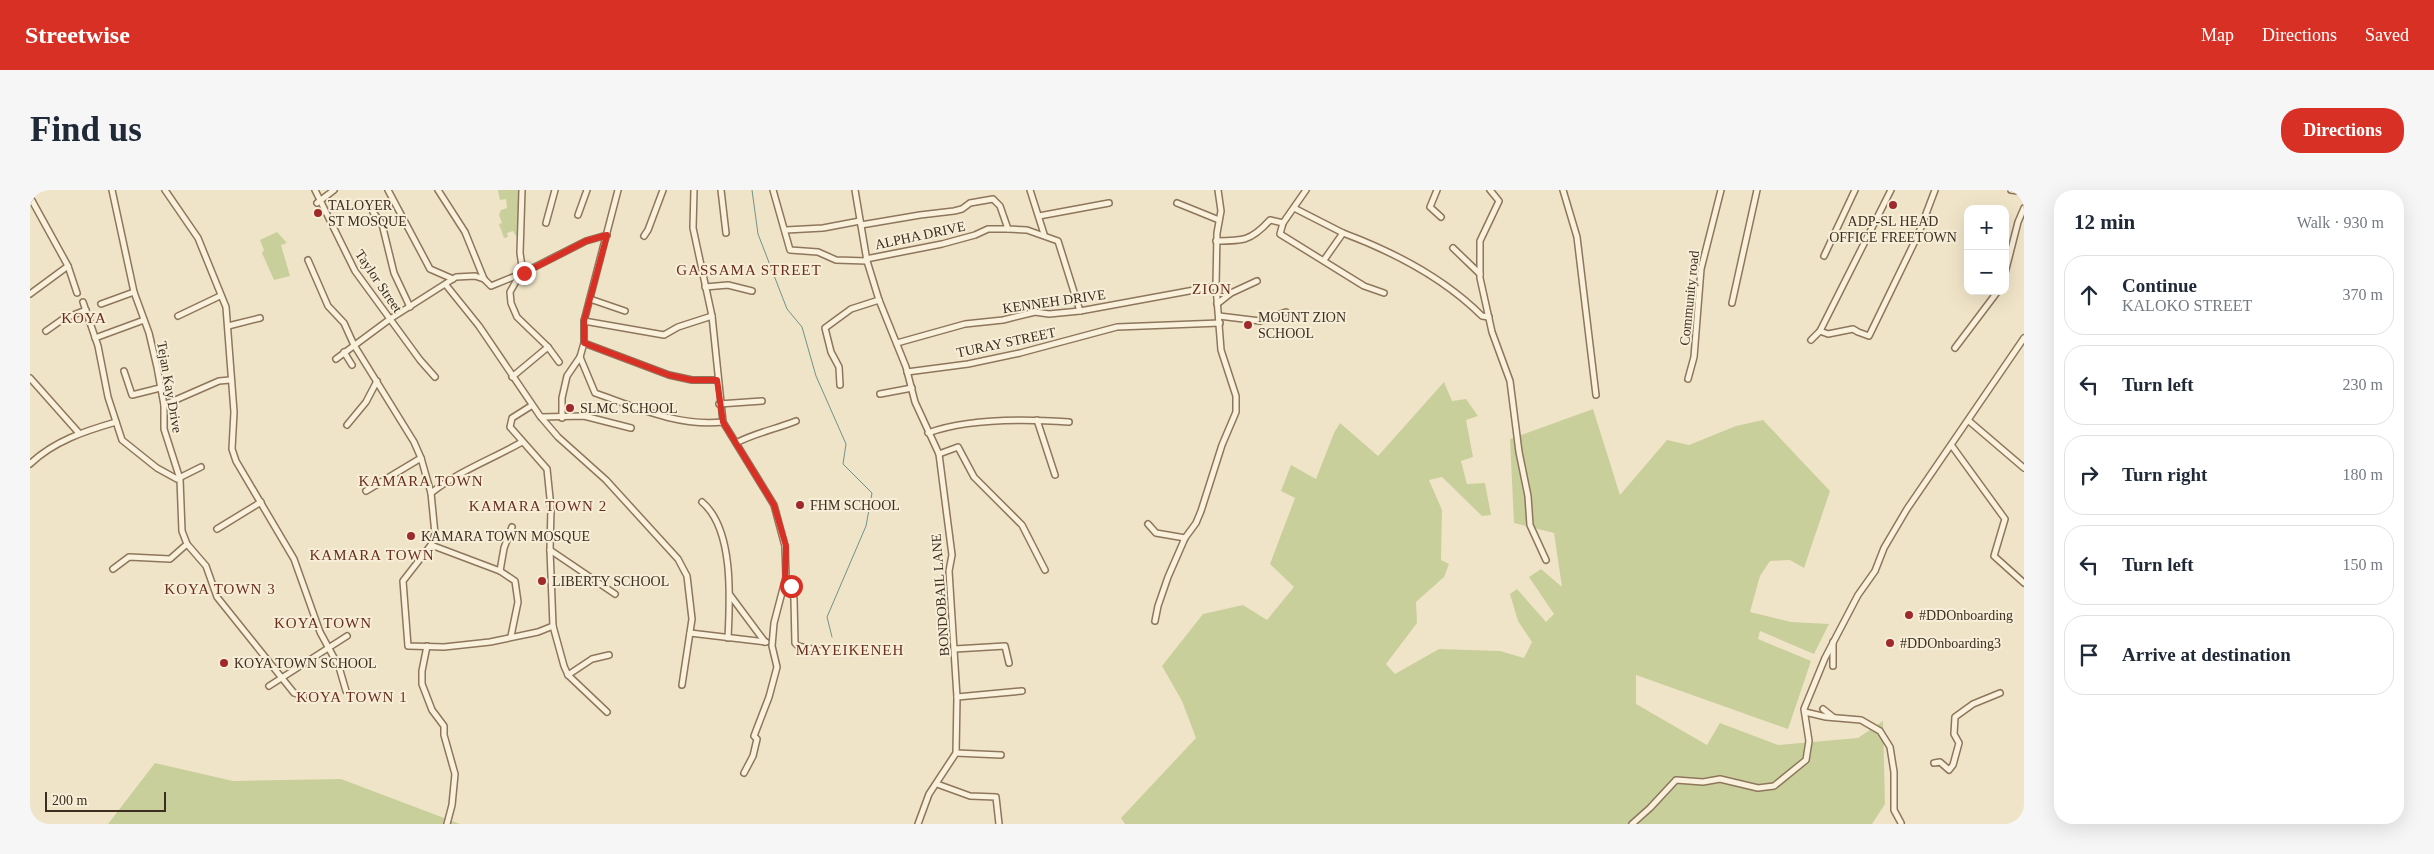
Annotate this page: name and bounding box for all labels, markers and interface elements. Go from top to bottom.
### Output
text: Streetwise [25,22,130,48]
text: Map [2201,25,2234,45]
text: Directions [2262,25,2337,45]
text: Saved [2365,25,2409,45]
button: Directions [2281,108,2404,153]
text: Find us [30,110,142,149]
place label: TALOYER ST MOSQUE [328,198,407,229]
marker: ADP-SL HEAD OFFICE FREETOWN [1887,199,1899,211]
map controls [1964,205,2009,295]
button: + [1964,205,2009,250]
marker: TALOYER ST MOSQUE [312,207,324,219]
text: 12 min [2074,210,2135,234]
place label: ADP-SL HEAD OFFICE FREETOWN [1829,214,1957,245]
text: Walk · 930 m [2297,214,2384,231]
street label: ALPHA DRIVE [873,219,967,252]
street label: Taylor Street [352,247,405,316]
street label: Community road [1677,250,1702,346]
button: − [1964,250,2009,295]
route end [513,262,536,285]
district label: GASSAMA STREET [676,262,822,278]
text: Continue [2122,275,2197,296]
district label: ZION [1192,281,1232,297]
icon: ahead [2075,281,2103,309]
text: 370 m [2343,286,2383,303]
street label: KENNEH DRIVE [1002,287,1107,316]
text: KALOKO STREET [2122,297,2252,314]
district label: KOYA [61,310,107,326]
place label: MOUNT ZION SCHOOL [1258,310,1346,341]
marker: MOUNT ZION SCHOOL [1242,319,1254,331]
street label: TURAY STREET [955,325,1058,360]
street label: Tejan Kay Drive [154,340,185,434]
icon: left [2075,371,2103,399]
text: Turn left [2122,374,2194,395]
text: 230 m [2343,376,2383,393]
place label: SLMC SCHOOL [580,401,678,416]
marker: SLMC SCHOOL [564,402,576,414]
icon: right [2075,461,2103,489]
text: Turn right [2122,464,2207,485]
text: 180 m [2343,466,2383,483]
district label: KAMARA TOWN [358,473,484,489]
district label: KAMARA TOWN 2 [469,498,607,514]
place label: FHM SCHOOL [810,498,900,513]
marker: FHM SCHOOL [794,499,806,511]
place label: KAMARA TOWN MOSQUE [421,529,590,544]
marker: KAMARA TOWN MOSQUE [405,530,417,542]
street label: BONDOBAIL LANE [929,533,952,657]
district label: KAMARA TOWN [309,547,435,563]
icon: left [2075,551,2103,579]
text: Turn left [2122,554,2194,575]
text: 150 m [2343,556,2383,573]
place label: LIBERTY SCHOOL [552,574,669,589]
marker: LIBERTY SCHOOL [536,575,548,587]
route start [780,575,803,598]
district label: KOYA TOWN 3 [164,581,276,597]
place label: #DDOnboarding [1919,608,2013,623]
marker: #DDOnboarding [1903,609,1915,621]
district label: KOYA TOWN [274,615,372,631]
place label: #DDOnboarding3 [1900,636,2001,651]
marker: #DDOnboarding3 [1884,637,1896,649]
icon: arrive [2075,641,2103,669]
district label: MAYEIKENEH [796,642,904,658]
text: Arrive at destination [2122,644,2291,665]
place label: KOYA TOWN SCHOOL [234,656,377,671]
marker: KOYA TOWN SCHOOL [218,657,230,669]
district label: KOYA TOWN 1 [296,689,408,705]
scale bar [45,789,166,812]
text: 200 m [52,793,87,808]

